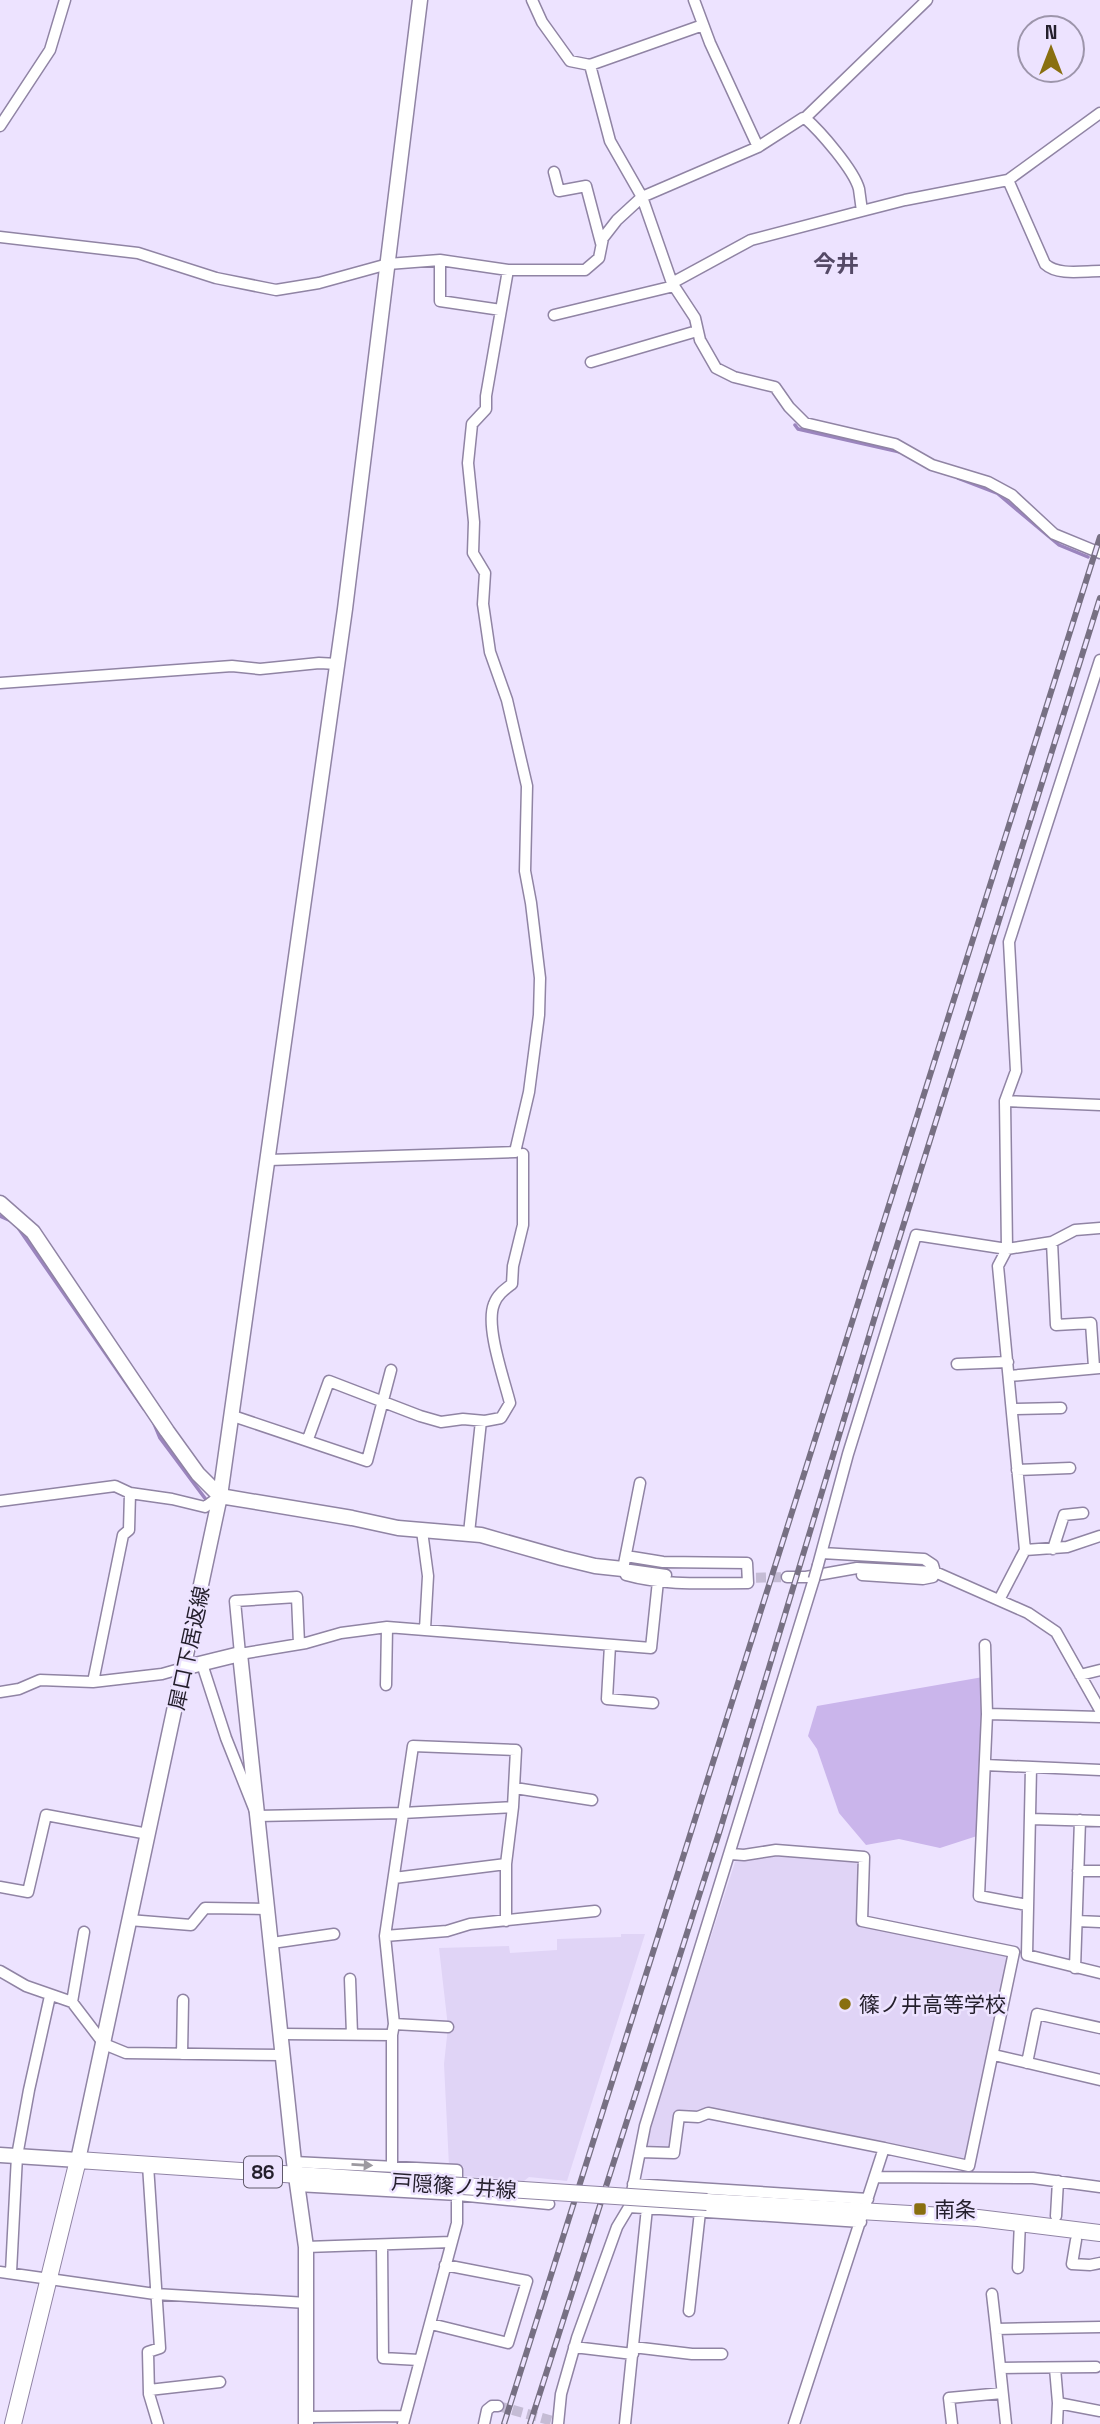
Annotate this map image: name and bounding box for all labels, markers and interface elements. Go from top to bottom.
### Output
north arrow [1016,14,1086,84]
text: N [1045,20,1057,45]
district label: 今井 [813,249,859,279]
street label: 犀口下居返線 [163,1584,215,1712]
place label: 篠ノ井高等学校 [859,1991,1006,2018]
marker: 篠ノ井高等学校 [837,1996,853,2012]
road number: 86 [244,2156,282,2188]
one-way arrow [351,2160,373,2171]
street label: 戸隠篠ノ井線 [390,2168,518,2204]
place label: 南条 [934,2196,976,2223]
marker: 南条 [912,2201,928,2217]

